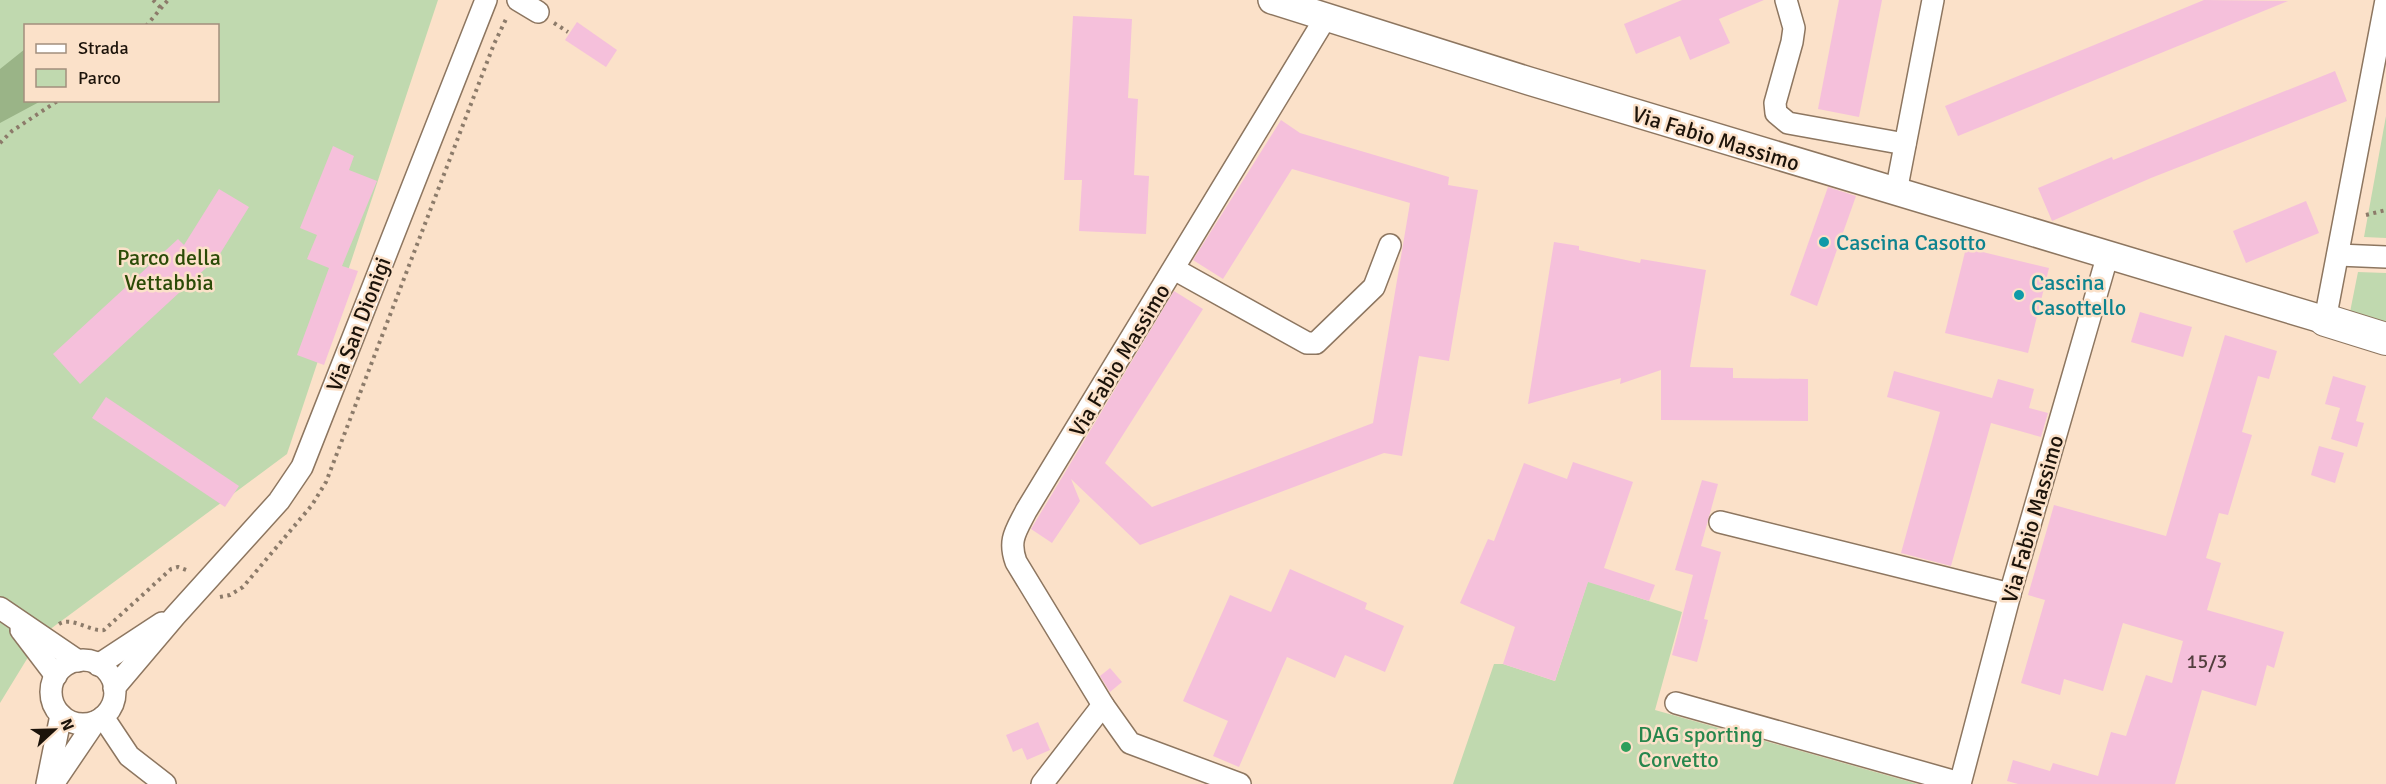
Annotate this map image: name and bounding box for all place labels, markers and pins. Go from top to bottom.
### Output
place label: Cascina Casotto [1836,229,1986,256]
marker: Cascina Casotto [1817,235,1831,249]
place label: Cascina Casottello [2031,269,2126,321]
marker: Cascina Casottello [2012,288,2026,302]
place label: DAG sporting Corvetto [1638,721,1763,773]
marker: DAG sporting Corvetto [1619,740,1633,754]

